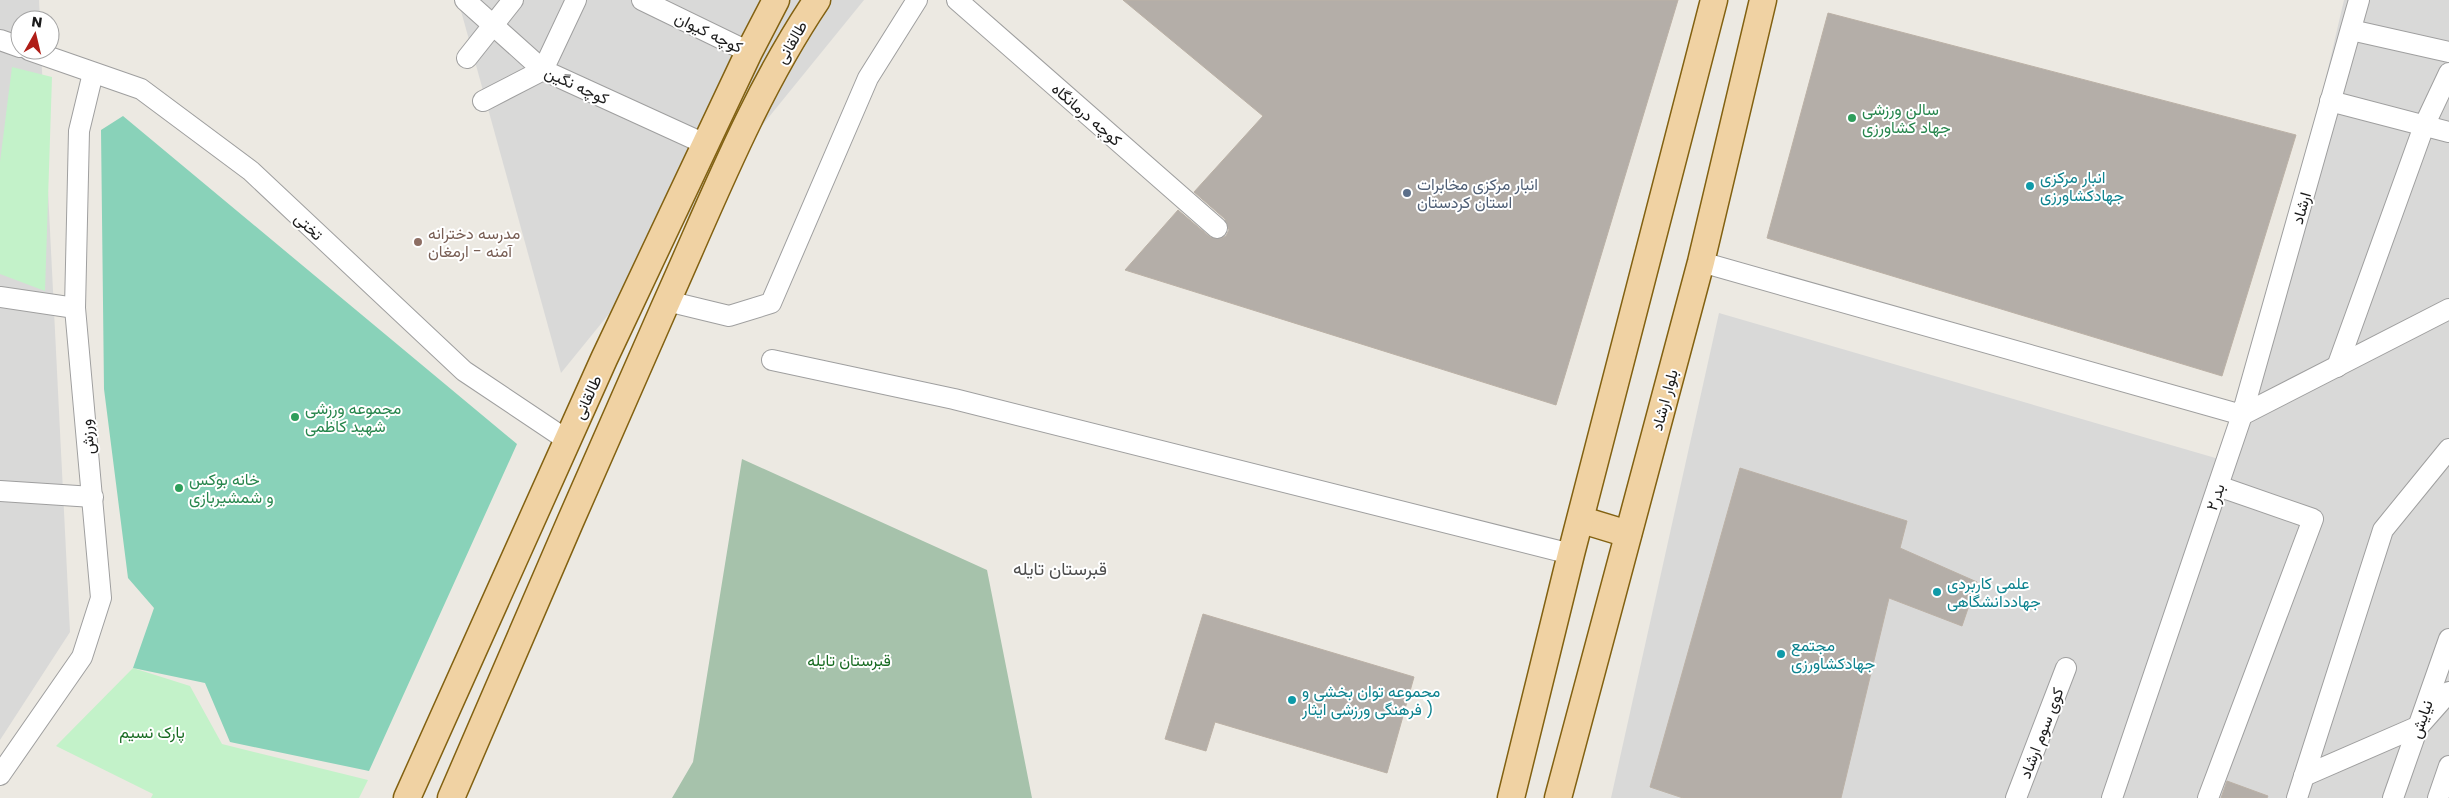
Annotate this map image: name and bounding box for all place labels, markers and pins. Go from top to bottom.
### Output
place label: سالن ورزشی جهاد کشاورزی [1862,98,1951,139]
marker: سالن ورزشی جهاد کشاورزی [1846,112,1858,124]
place label: انبار مرکزی جهادکشاورزی [2040,166,2125,207]
place label: انبار مرکزی مخابرات استان کردستان [1417,173,1538,214]
marker: انبار مرکزی جهادکشاورزی [2024,180,2036,192]
marker: انبار مرکزی مخابرات استان کردستان [1401,187,1413,199]
place label: مدرسه دخترانه آمنه - ارمغان [428,222,520,263]
marker: مدرسه دخترانه آمنه - ارمغان [412,236,424,248]
place label: مجموعه ورزشی شهید کاظمی [305,397,401,438]
marker: مجموعه ورزشی شهید کاظمی [289,411,301,423]
place label: خانه بوکس و شمشیربازی [189,468,274,509]
marker: خانه بوکس و شمشیربازی [173,482,185,494]
place label: علمی کاربردی جهاددانشگاهی [1947,572,2041,613]
marker: علمی کاربردی جهاددانشگاهی [1931,586,1943,598]
place label: مجتمع جهادکشاورزی [1791,634,1876,675]
marker: مجتمع جهادکشاورزی [1775,648,1787,660]
place label: مجموعه توان بخشی و فرهنگی ورزشی ایثار ) [1301,680,1440,721]
marker: مجموعه توان بخشی و فرهنگی ورزشی ایثار ) [1286,694,1298,706]

